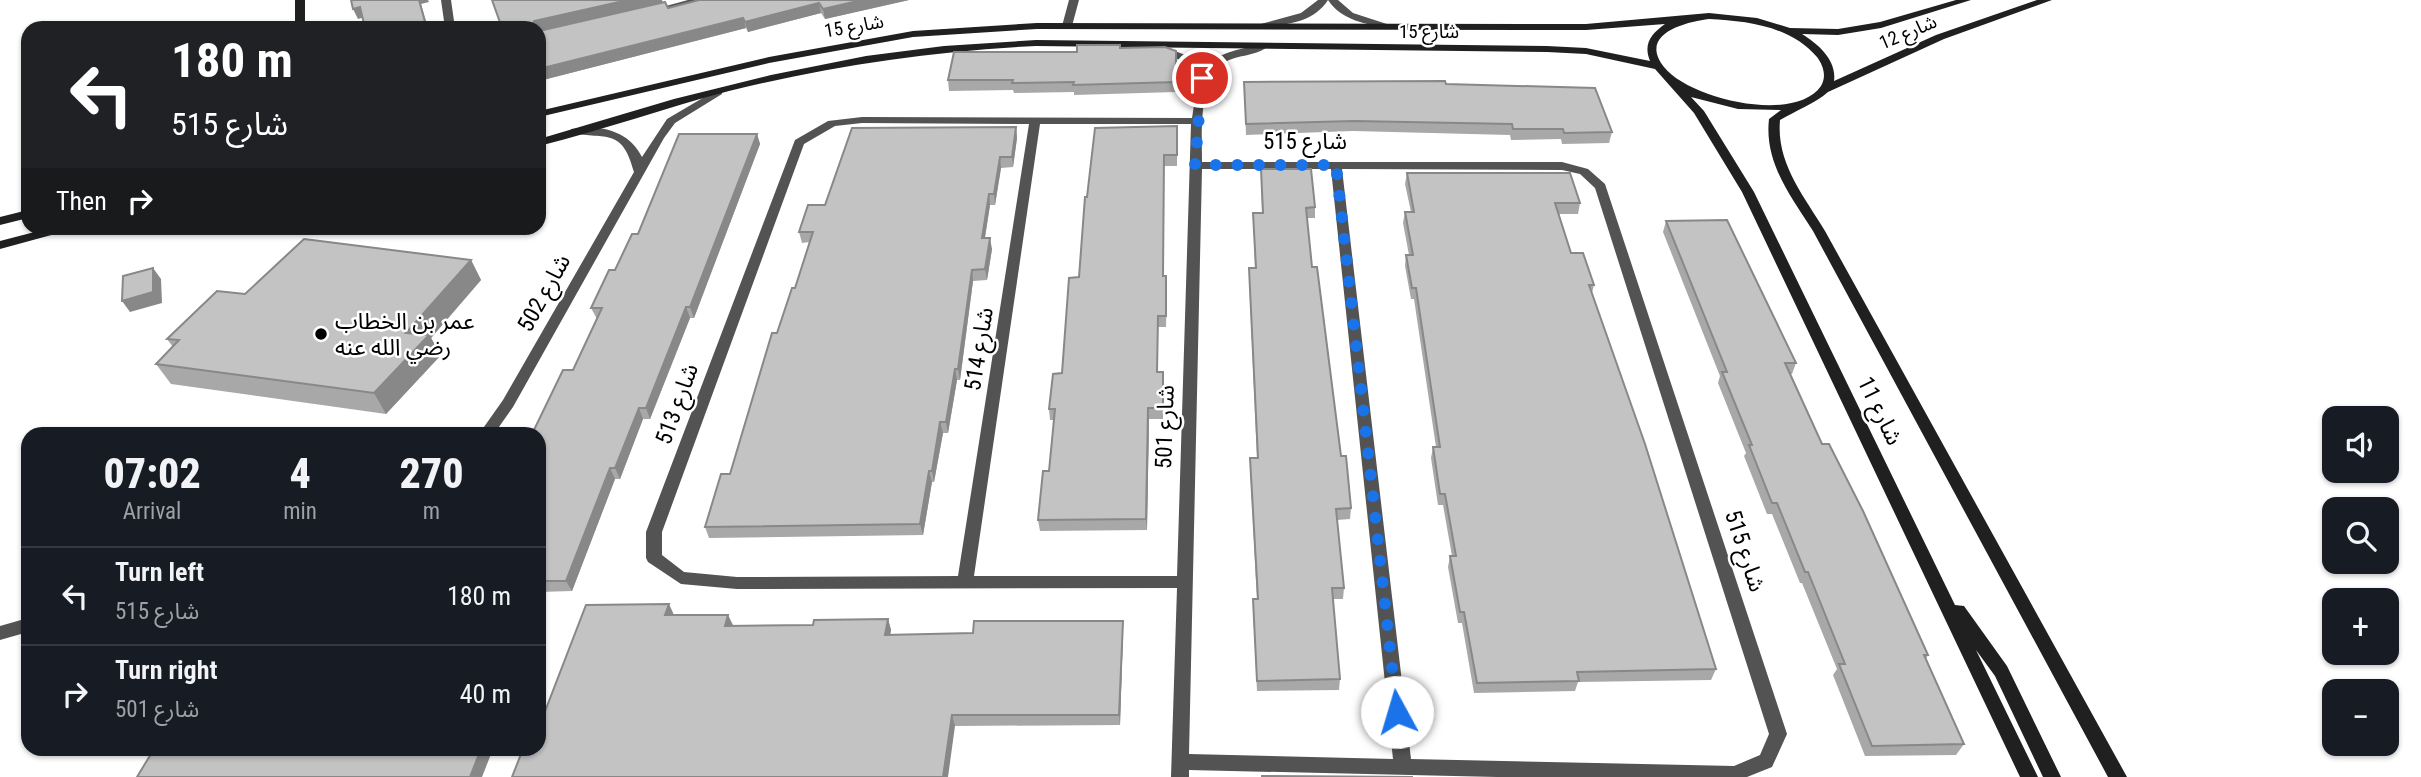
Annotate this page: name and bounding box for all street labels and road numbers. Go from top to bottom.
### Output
street label: شارع 15 [822,9,886,45]
street label: شارع 12 [1876,10,1941,56]
street label: شارع 15 [1399,20,1459,45]
street label: شارع 515 [1263,128,1347,158]
street label: شارع 502 [512,250,579,338]
street label: شارع 514 [959,305,1002,393]
street label: شارع 513 [650,360,707,449]
street label: شارع 11 [1849,372,1908,451]
street label: شارع 501 [1150,384,1183,470]
street label: شارع 515 [1716,507,1771,596]

